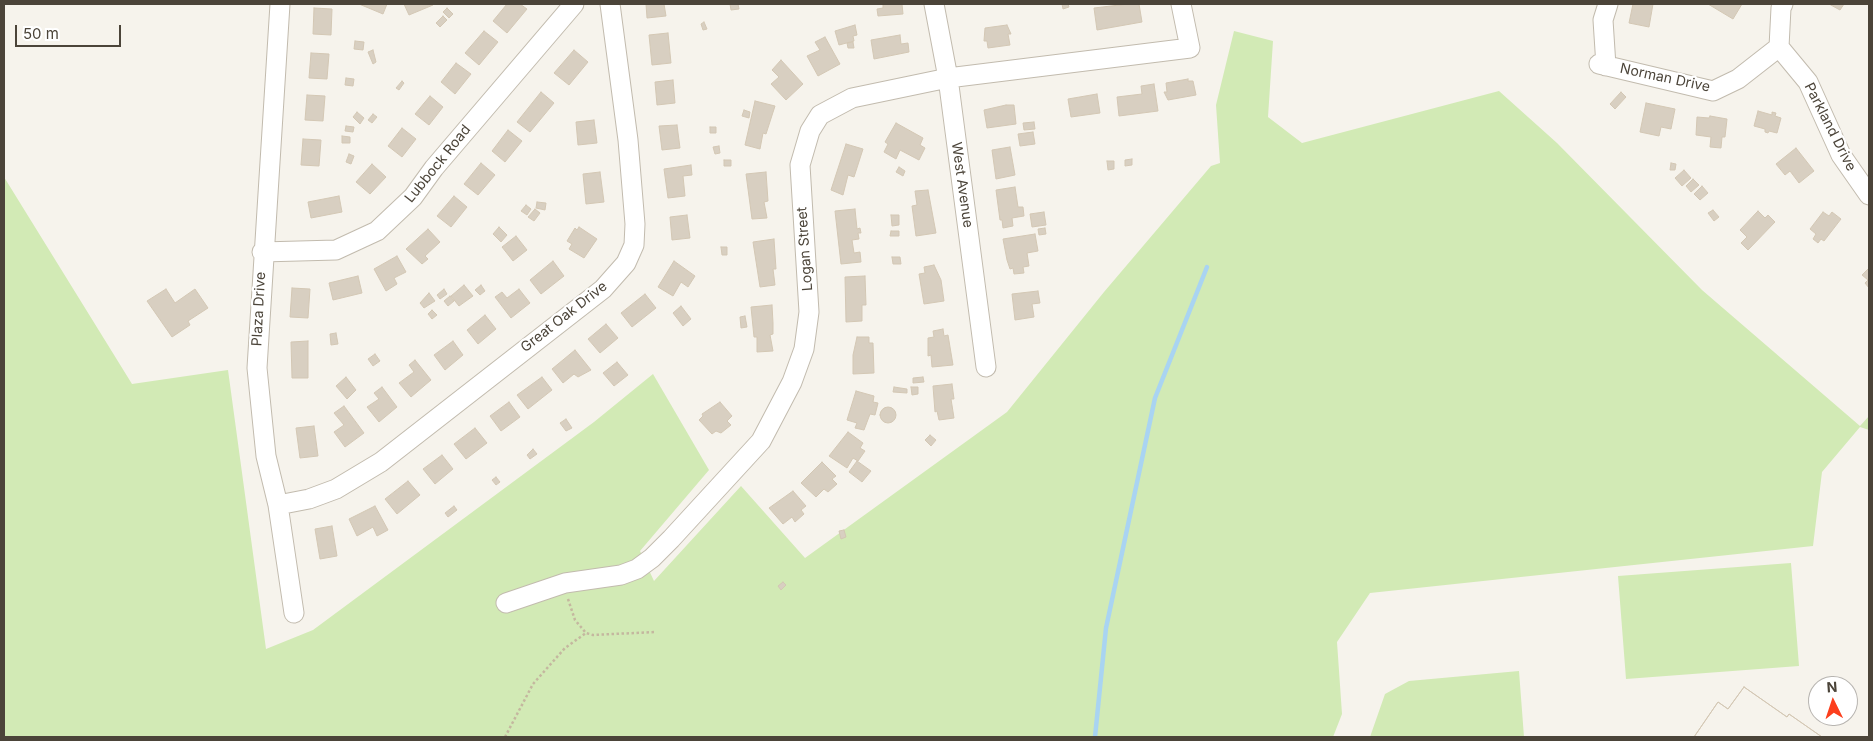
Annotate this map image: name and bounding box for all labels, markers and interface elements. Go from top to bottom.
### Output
scale bar [18,15,124,47]
text: 50 m [23,24,59,43]
street label: Norman Drive [1619,60,1711,96]
street label: Parkland Drive [1801,80,1859,174]
street label: Lubbock Road [402,122,474,206]
street label: West Avenue [948,141,976,229]
street label: Logan Street [794,206,816,292]
street label: Plaza Drive [249,271,269,347]
street label: Great Oak Drive [517,278,611,356]
north arrow [1808,676,1858,726]
text: N [1826,678,1838,695]

